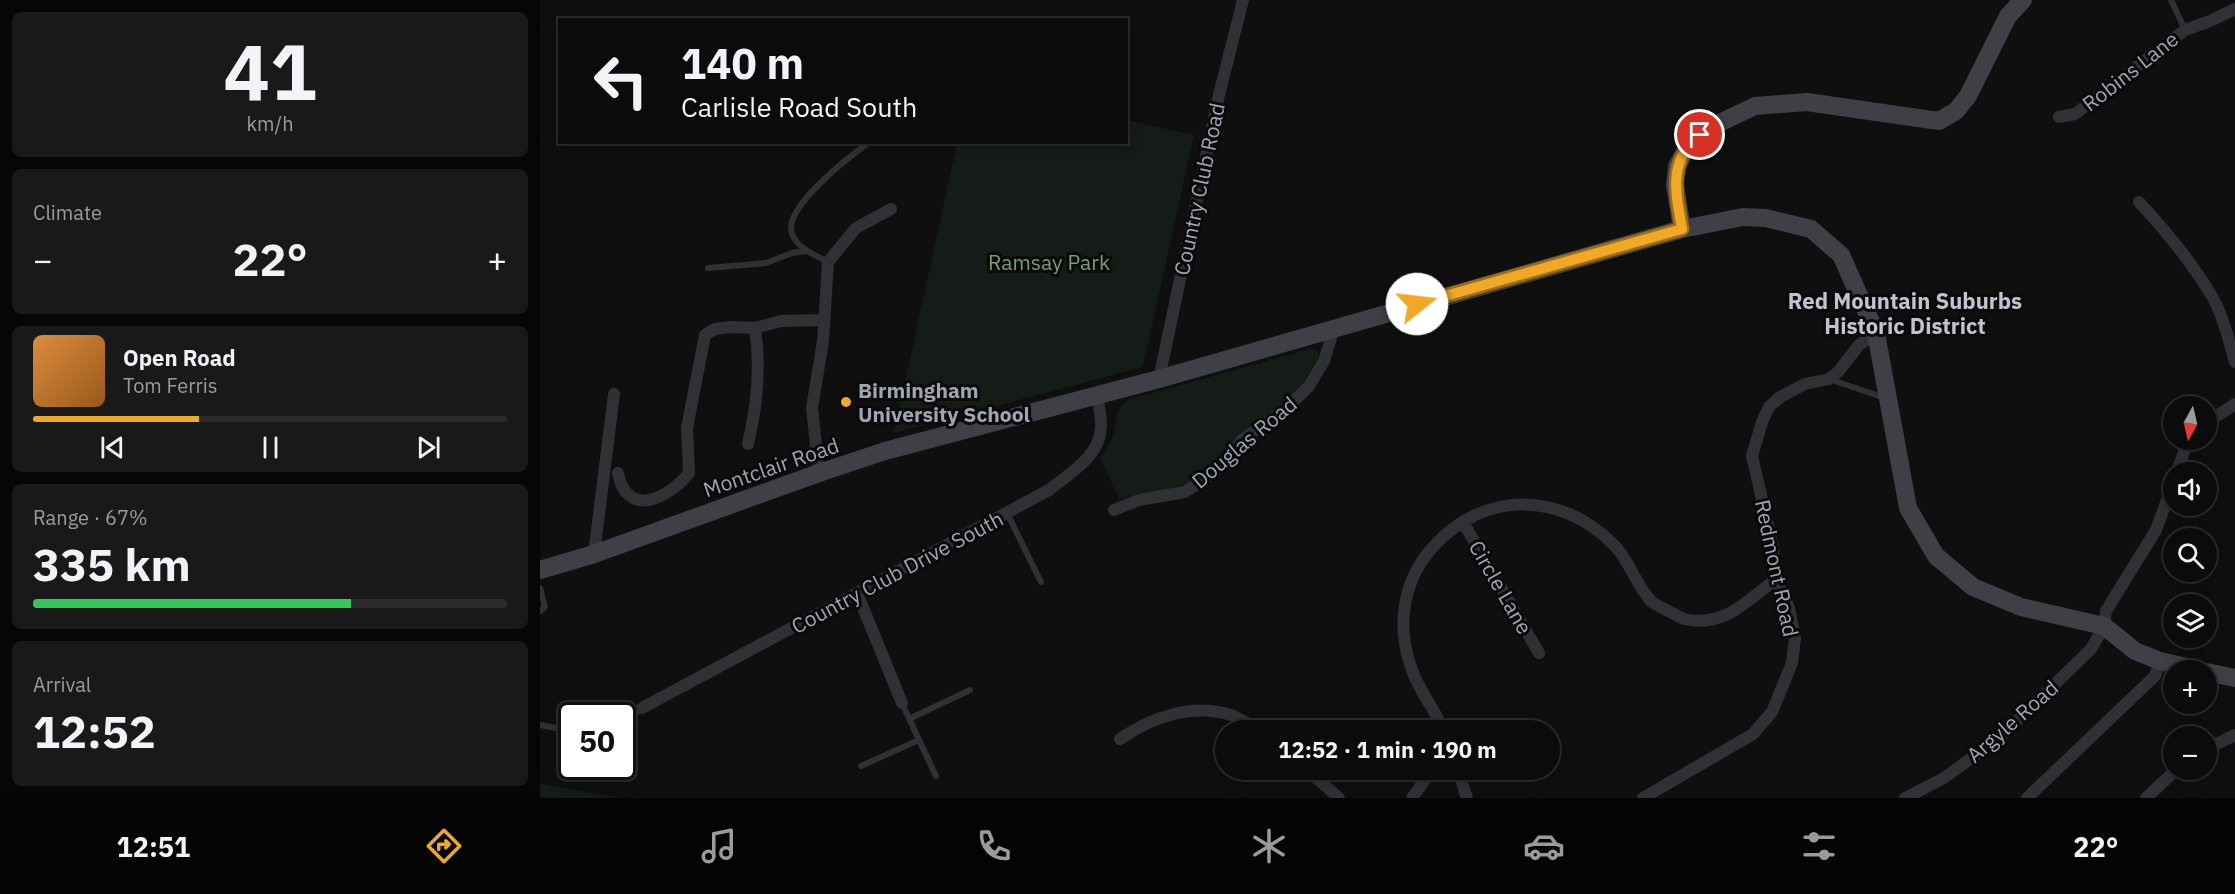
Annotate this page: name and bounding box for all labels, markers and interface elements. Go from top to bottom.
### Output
text: 41 [223,20,317,121]
street label: Robins Lane [2076,25,2184,117]
text: 140 m [681,36,804,91]
icon: left [582,42,660,120]
text: Carlisle Road South [681,89,917,124]
street label: Country Club Road [1167,100,1231,278]
pin [1674,109,1725,160]
text: km/h [246,110,294,137]
icon: arrive [1683,118,1716,151]
text: Climate [33,199,102,226]
text: 22° [232,230,308,288]
text: − [33,238,53,281]
text: + [487,238,507,281]
park label: Ramsay Park [988,248,1110,276]
position arrow [1385,272,1449,336]
district label: Red Mountain Suburbs Historic District [1788,286,2022,340]
text: Open Road [123,343,236,372]
text: Tom Ferris [123,372,218,399]
place label: Birmingham University School [858,376,1030,428]
street label: Douglas Road [1185,390,1303,494]
marker: Birmingham University School [839,395,853,409]
north arrow [2163,396,2217,450]
map controls [2163,396,2217,780]
icon: previous [96,431,129,464]
icon: pause [254,431,287,464]
icon: next [412,431,445,464]
street label: Montclair Road [699,431,843,503]
button: sound [2163,462,2217,516]
street label: Redmont Road [1749,497,1805,639]
text: Range · 67% [33,504,148,531]
street label: Country Club Drive South [786,504,1008,640]
button: search [2163,528,2217,582]
text: 335 km [33,535,191,593]
street label: Circle Lane [1463,535,1539,639]
button: layers [2163,594,2217,648]
button: + [2163,660,2217,714]
text: Arrival [33,671,91,698]
street label: Argyle Road [1960,673,2064,769]
text: 12:52 [33,702,156,760]
speed limit sign: 50 [558,702,636,780]
button: − [2163,726,2217,780]
text: 12:52 · 1 min · 190 m [1278,735,1497,764]
icon: directions [423,825,465,867]
icon: music [698,825,740,867]
icon: phone [973,825,1015,867]
icon: climate [1248,825,1290,867]
icon: car [1523,825,1565,867]
icon: filters [1798,825,1840,867]
text: 12:51 [117,829,190,864]
text: 22° [2073,829,2118,864]

